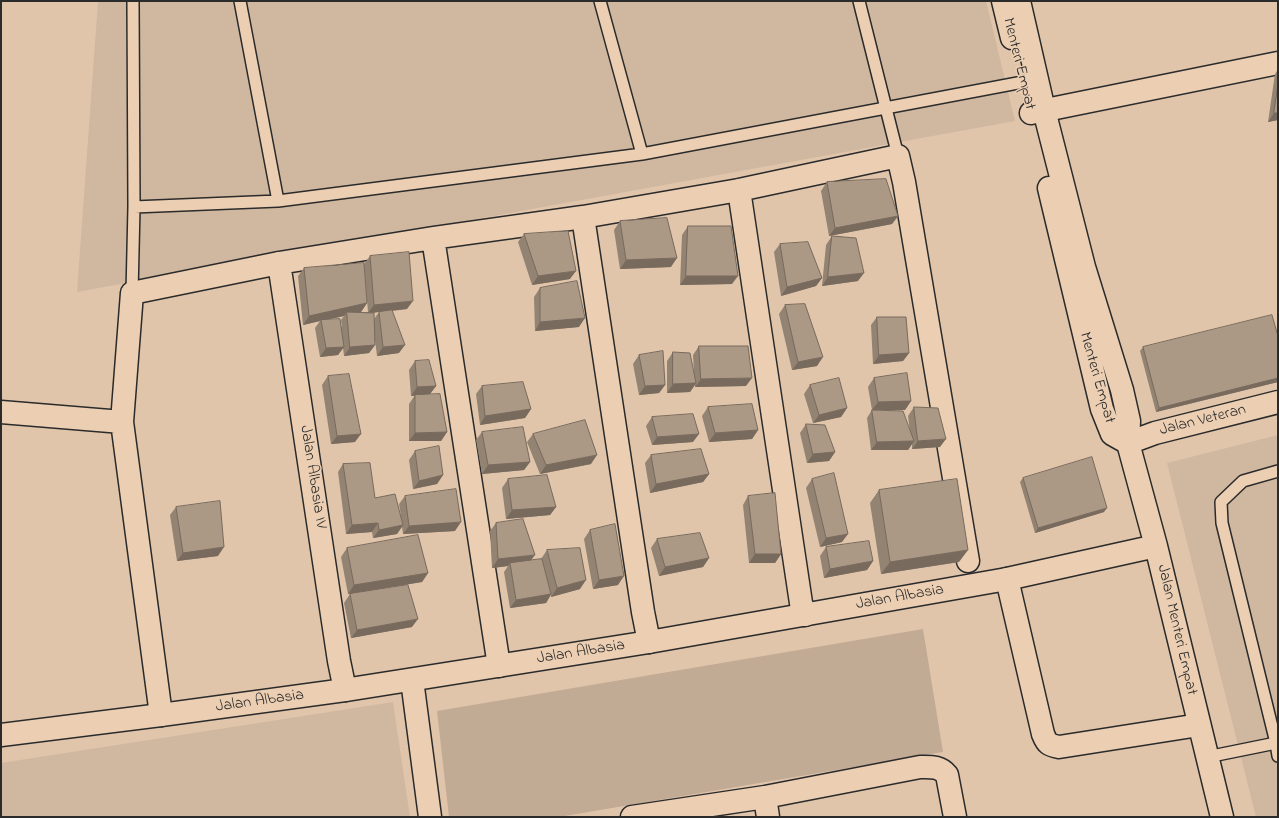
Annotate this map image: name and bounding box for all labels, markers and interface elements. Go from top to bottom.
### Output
street label: Menteri Empat [997,16,1039,112]
street label: Menteri Empat [1074,330,1118,426]
street label: Jalan Veteran [1158,401,1248,441]
street label: Jalan Albasia IV [294,424,330,530]
street label: Jalan Menteri Empat [1152,563,1200,697]
street label: Jalan Albasia [855,581,945,615]
street label: Jalan Albasia [536,637,626,669]
street label: Jalan Albasia [215,686,305,718]

